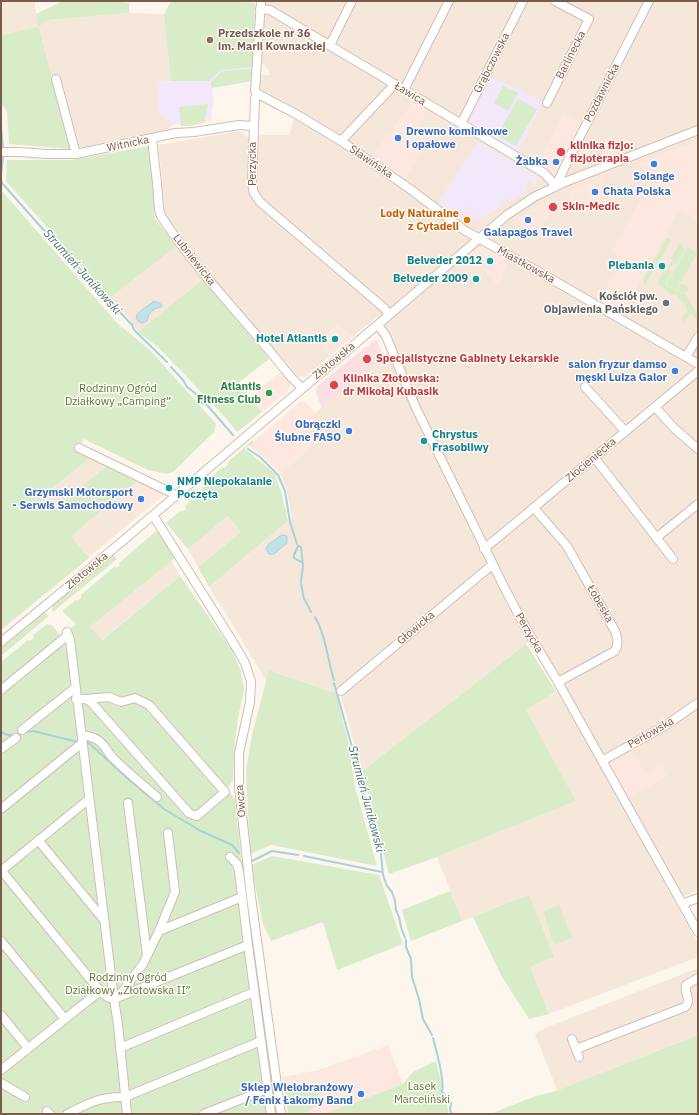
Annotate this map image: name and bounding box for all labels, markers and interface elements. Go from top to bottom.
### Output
place label: Przedszkole nr 36 im. Marii Kownackiej [218,27,326,53]
street label: Barlinecka [553,29,589,81]
street label: Grąbczowska [471,31,513,95]
marker: Przedszkole nr 36 im. Marii Kownackiej [205,35,215,45]
street label: Pozdawnicka [582,61,622,125]
street label: Ławica [392,80,428,108]
place label: Drewno kominkowe i opałowe [406,125,508,151]
street label: Witnicka [106,133,150,155]
marker: Drewno kominkowe i opałowe [393,133,403,143]
place label: klinika fizjo: fizjoterapia [570,139,634,165]
street label: Perzycka [246,142,260,186]
street label: Sławińska [347,143,395,181]
marker: klinika fizjo: fizjoterapia [555,146,567,158]
place label: Żabka [516,155,548,169]
marker: Żabka [551,157,561,167]
marker: Solange [649,159,659,169]
place label: Solange [633,170,675,184]
place label: Chata Polska [603,185,671,199]
marker: Chata Polska [590,187,600,197]
place label: Skin-Medic [562,200,620,214]
marker: Skin-Medic [547,201,559,213]
place label: Lody Naturalne z Cytadeli [380,207,459,233]
marker: Lody Naturalne z Cytadeli [462,215,472,225]
marker: Galapagos Travel [523,215,533,225]
water label: Strumień Junikowski [40,226,124,318]
place label: Galapagos Travel [484,226,572,240]
street label: Lubniewicka [170,232,218,288]
street label: Miastkowska [495,244,557,286]
place label: Belveder 2012 [407,254,482,268]
marker: Belveder 2012 [485,256,495,266]
place label: Plebania [608,259,654,273]
marker: Plebania [657,261,667,271]
place label: Belveder 2009 [393,272,468,286]
marker: Belveder 2009 [471,274,481,284]
place label: Kościół pw. Objawienia Pańskiego [544,290,658,316]
marker: Kościół pw. Objawienia Pańskiego [661,298,671,308]
place label: Hotel Atlantis [256,332,327,346]
marker: Hotel Atlantis [330,334,340,344]
street label: Złotowska [310,340,358,382]
place label: Specjalistyczne Gabinety Lekarskie [376,352,559,366]
marker: Specjalistyczne Gabinety Lekarskie [361,353,373,365]
place label: salon fryzur damso męski Luiza Galor [568,358,667,384]
marker: salon fryzur damso męski Luiza Galor [670,366,680,376]
place label: Klinika Złotowska: dr Mikołaj Kubasik [343,372,439,398]
marker: Klinika Złotowska: dr Mikołaj Kubasik [328,379,340,391]
place label: Atlantis Fitness Club [197,380,261,406]
park label: Rodzinny Ogród Działkowy „Camping” [65,382,171,408]
marker: Atlantis Fitness Club [264,388,274,398]
place label: Obrączki Ślubne FASO [274,418,341,444]
marker: Obrączki Ślubne FASO [344,426,354,436]
place label: Chrystus Frasobliwy [432,428,489,454]
street label: Złocieniecka [563,435,619,485]
marker: Chrystus Frasobliwy [419,436,429,446]
place label: NMP Niepokalanie Poczęta [177,475,272,501]
marker: NMP Niepokalanie Poczęta [164,483,174,493]
place label: Grzymski Motorsport - Serwis Samochodowy [12,486,133,512]
marker: Grzymski Motorsport - Serwis Samochodowy [136,494,146,504]
street label: Złotowska [63,550,111,592]
street label: Łobeska [584,583,616,625]
street label: Głowicka [394,608,438,648]
street label: Perzycka [512,611,546,655]
street label: Perłowska [626,715,676,751]
water label: Strumień Junikowski [345,744,387,854]
street label: Owcza [233,784,249,818]
park label: Rodzinny Ogród Działkowy „Złotowska II” [65,971,191,997]
park label: Lasek Marceliński [394,1080,450,1106]
place label: Sklep Wielobranżowy / Fenix Łakomy Band [241,1081,353,1107]
marker: Sklep Wielobranżowy / Fenix Łakomy Band [356,1089,366,1099]

